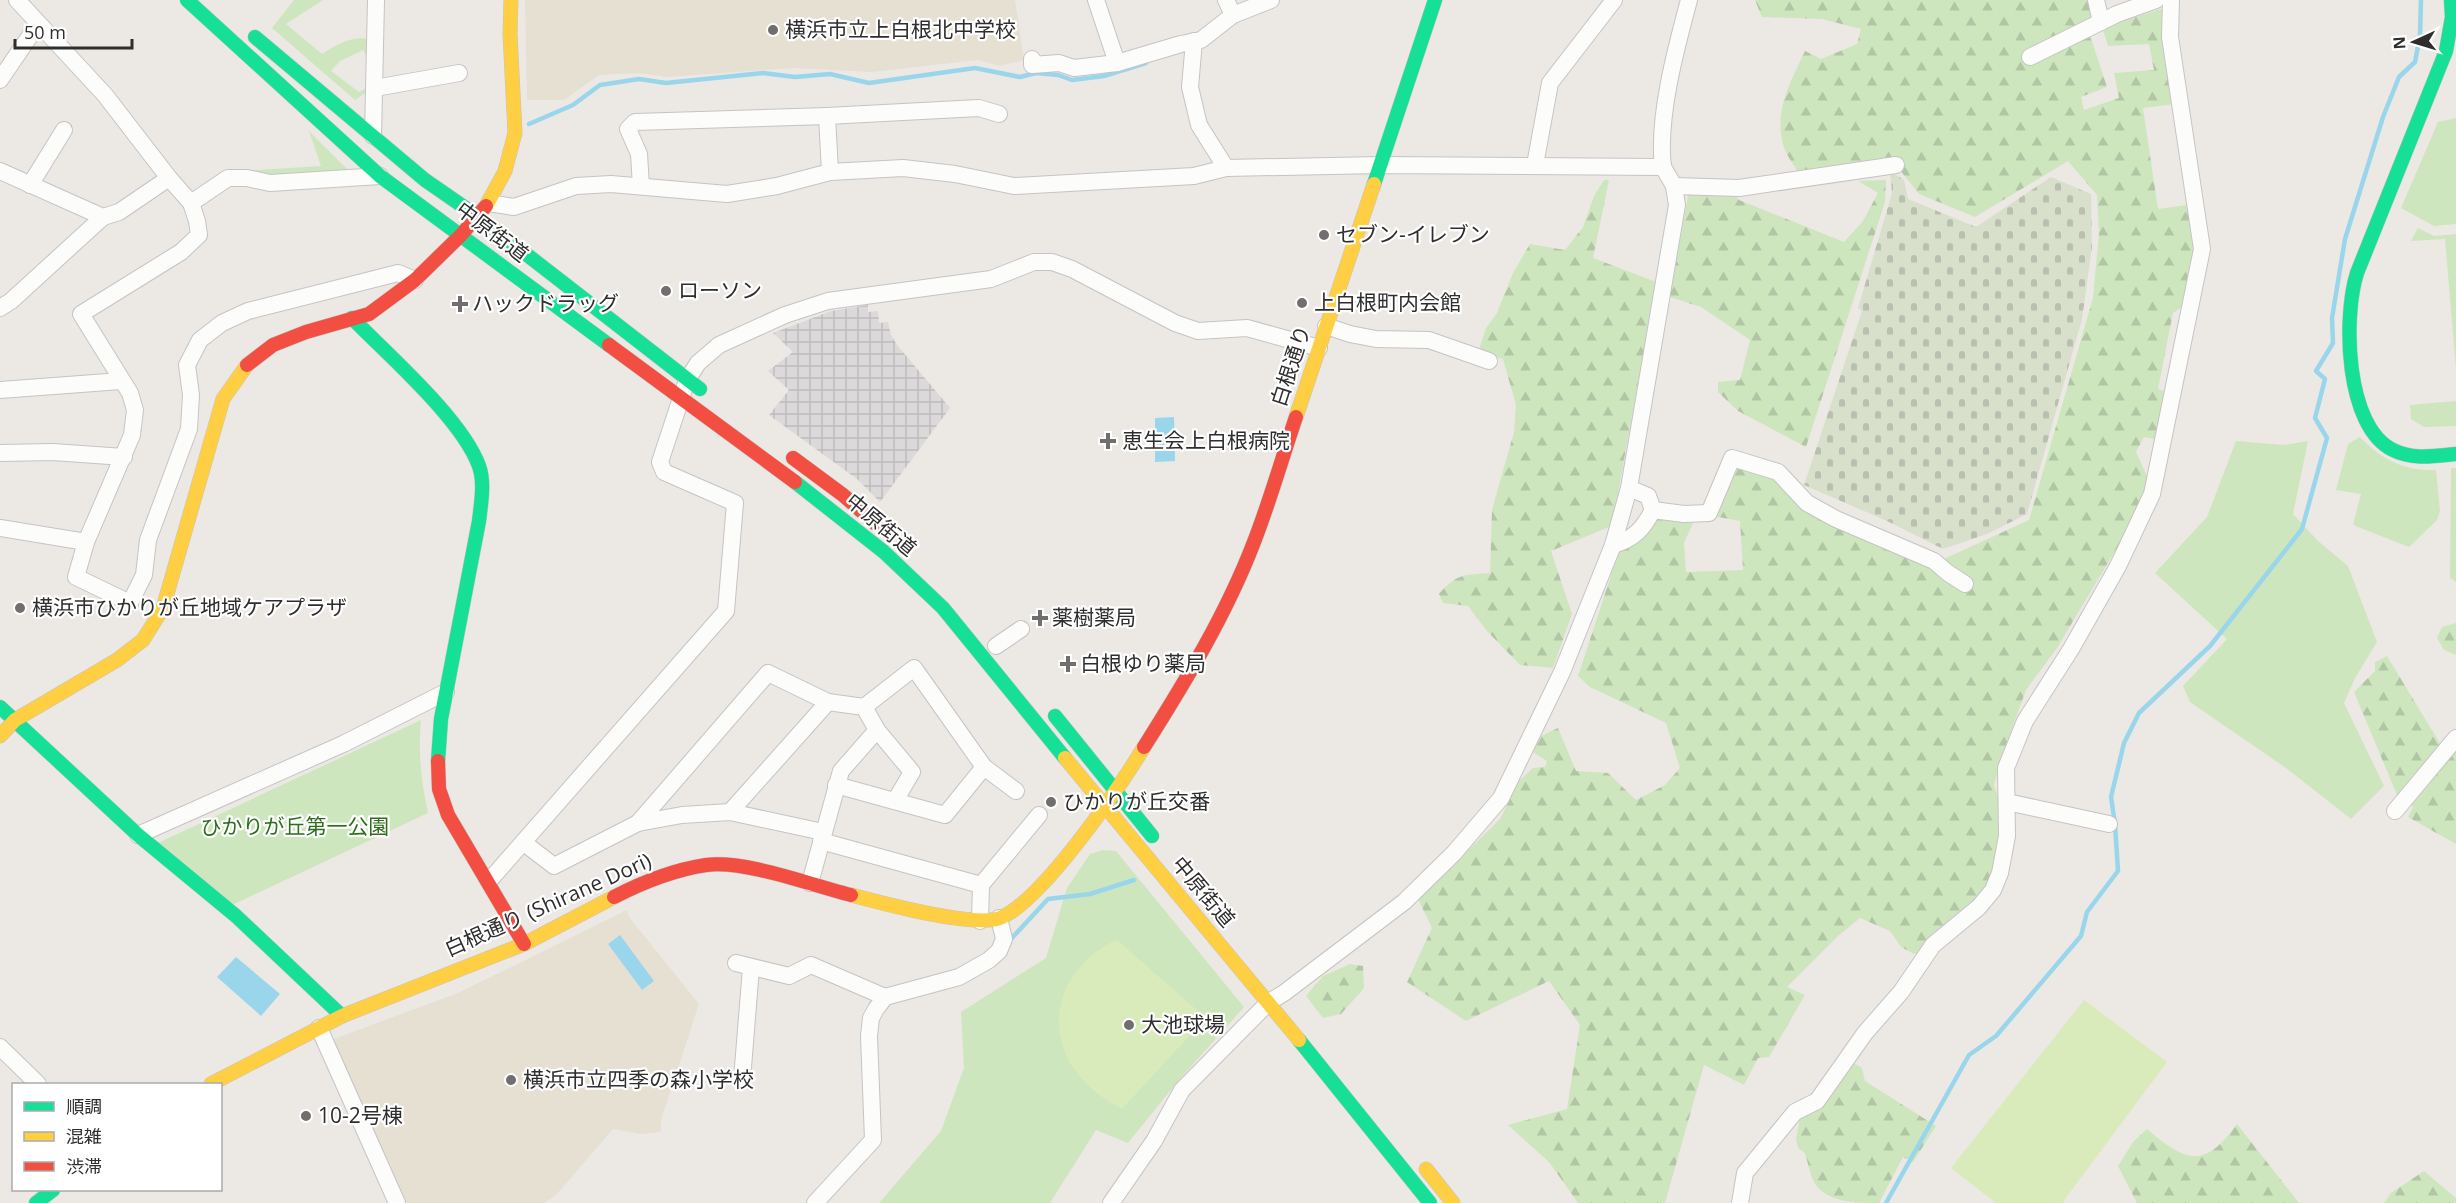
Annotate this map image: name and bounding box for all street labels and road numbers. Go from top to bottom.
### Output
street label: 中原街道 [451,195,535,268]
street label: 白根通り [1264,321,1316,410]
street label: 中原街道 [840,487,923,562]
street label: 白根通り (Shirane Dori) [440,846,655,962]
street label: 中原街道 [1166,850,1241,933]

